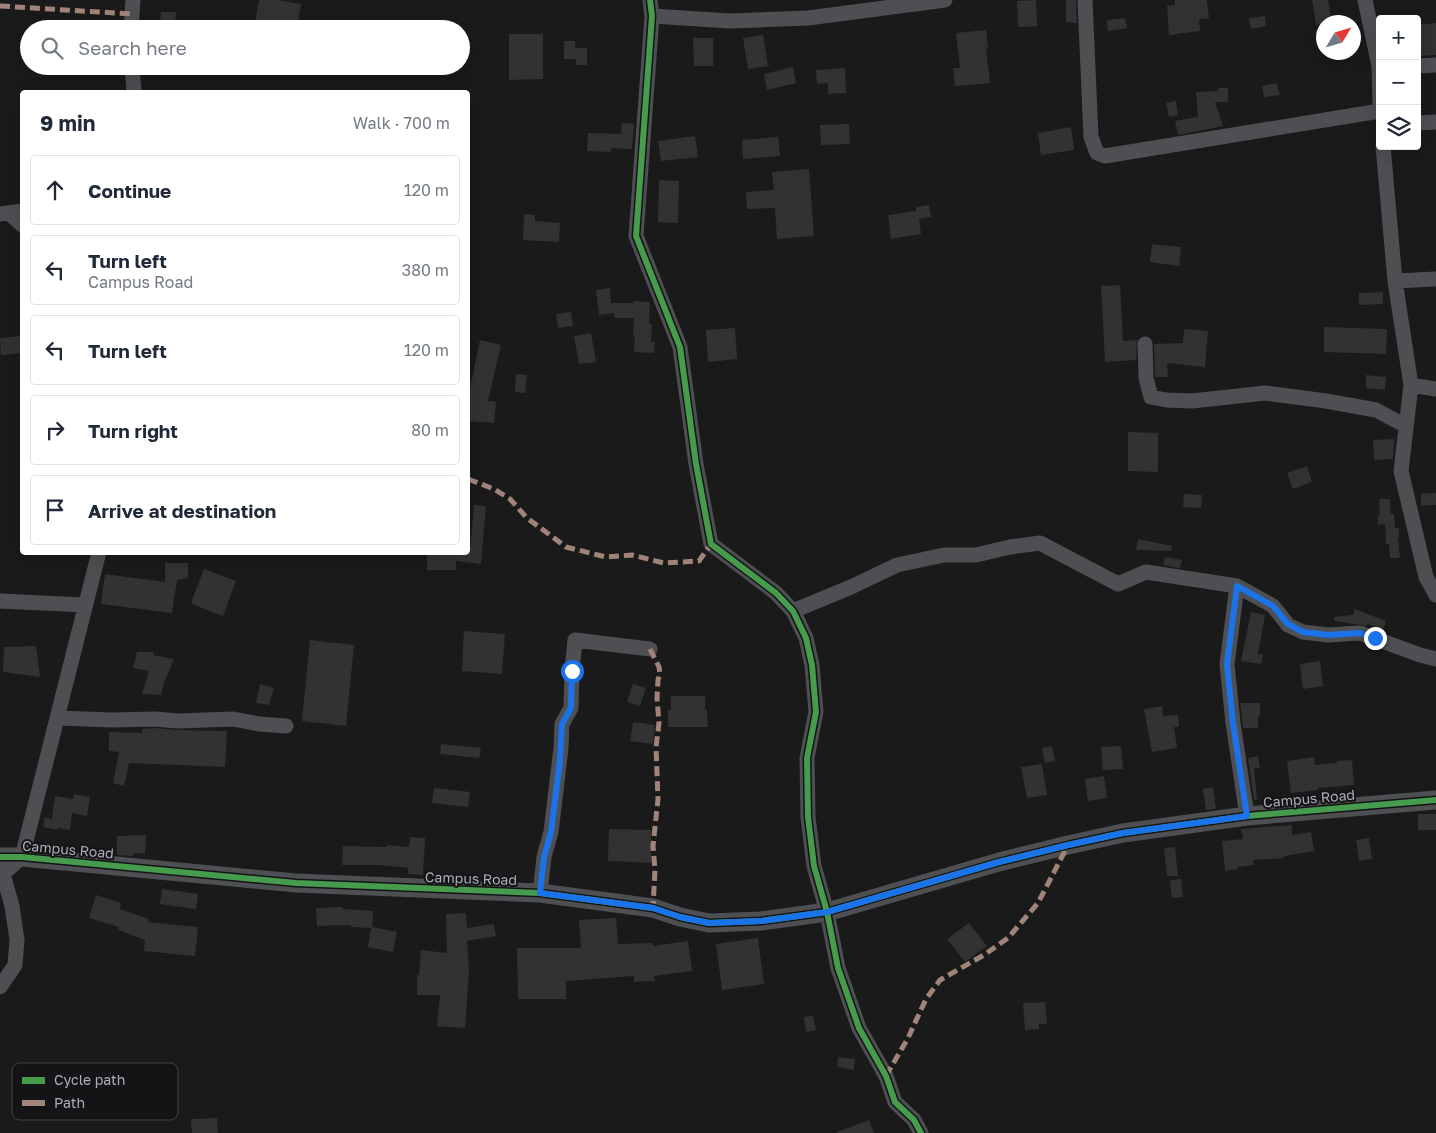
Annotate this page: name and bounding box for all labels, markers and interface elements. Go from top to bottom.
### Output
north arrow [1316,15,1361,60]
map controls [1376,15,1421,150]
button: + [1376,15,1421,60]
search box [20,20,470,75]
icon: search [38,34,66,62]
text: Search here [78,36,187,59]
button: − [1376,60,1421,105]
button: layers [1376,105,1421,150]
text: 9 min [40,110,95,136]
text: Walk · 700 m [353,113,450,133]
icon: ahead [41,176,69,204]
text: Continue [88,179,171,202]
text: 120 m [404,180,449,200]
text: Turn left [88,249,167,272]
icon: left [41,256,69,284]
text: 380 m [402,260,449,280]
text: Campus Road [88,272,193,292]
icon: left [41,336,69,364]
text: Turn left [88,339,167,362]
text: 120 m [404,340,449,360]
icon: right [41,416,69,444]
text: Turn right [88,419,178,442]
text: 80 m [411,420,449,440]
icon: arrive [41,496,69,524]
text: Arrive at destination [88,499,276,522]
route end [1364,627,1387,650]
route start [561,660,584,683]
street label: Campus Road [1262,786,1356,810]
street label: Campus Road [21,837,115,861]
street label: Campus Road [425,868,517,888]
legend [12,1063,178,1120]
text: Cycle path [54,1071,125,1088]
text: Path [54,1094,85,1111]

